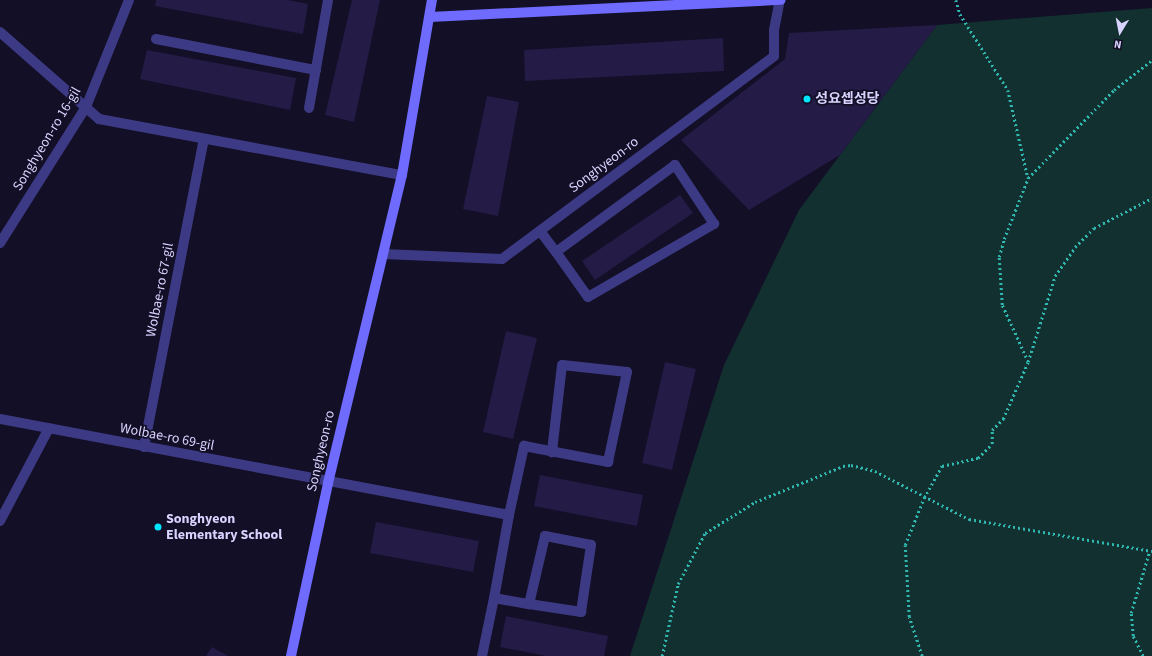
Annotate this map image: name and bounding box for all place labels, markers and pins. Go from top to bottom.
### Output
place label: 성요셉성당 [815,91,879,107]
marker: 성요셉성당 [802,94,812,104]
place label: Songhyeon Elementary School [166,511,282,544]
marker: Songhyeon Elementary School [153,522,163,532]

